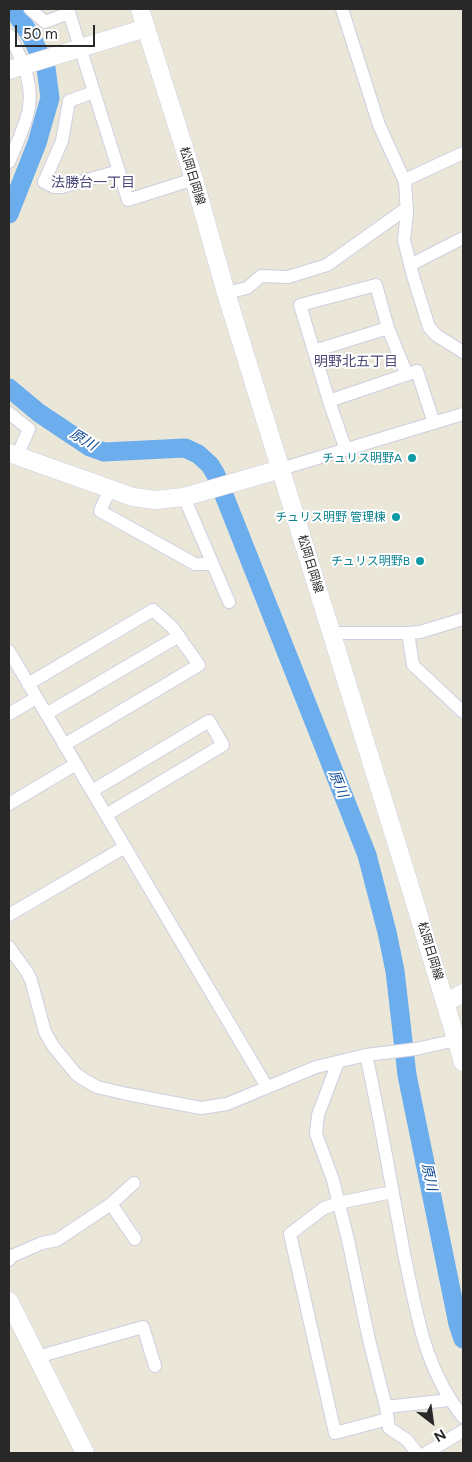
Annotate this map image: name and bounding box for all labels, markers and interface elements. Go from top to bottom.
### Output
scale bar [18,15,98,47]
text: 50 m [23,25,58,43]
street label: 松岡日岡線 [176,145,208,207]
district label: 法勝台一丁目 [51,175,135,191]
district label: 明野北五丁目 [314,354,398,370]
water label: 原川 [67,426,99,454]
place label: チュリス明野A [322,451,402,465]
marker: チュリス明野A [406,452,418,464]
place label: チュリス明野 管理棟 [275,510,386,524]
marker: チュリス明野 管理棟 [390,511,402,523]
street label: 松岡日岡線 [294,533,326,595]
place label: チュリス明野B [331,554,410,568]
marker: チュリス明野B [414,555,426,567]
water label: 原川 [325,768,351,800]
street label: 松岡日岡線 [414,920,446,982]
water label: 原川 [418,1162,440,1192]
north arrow [407,1397,457,1447]
text: N [431,1425,449,1445]

